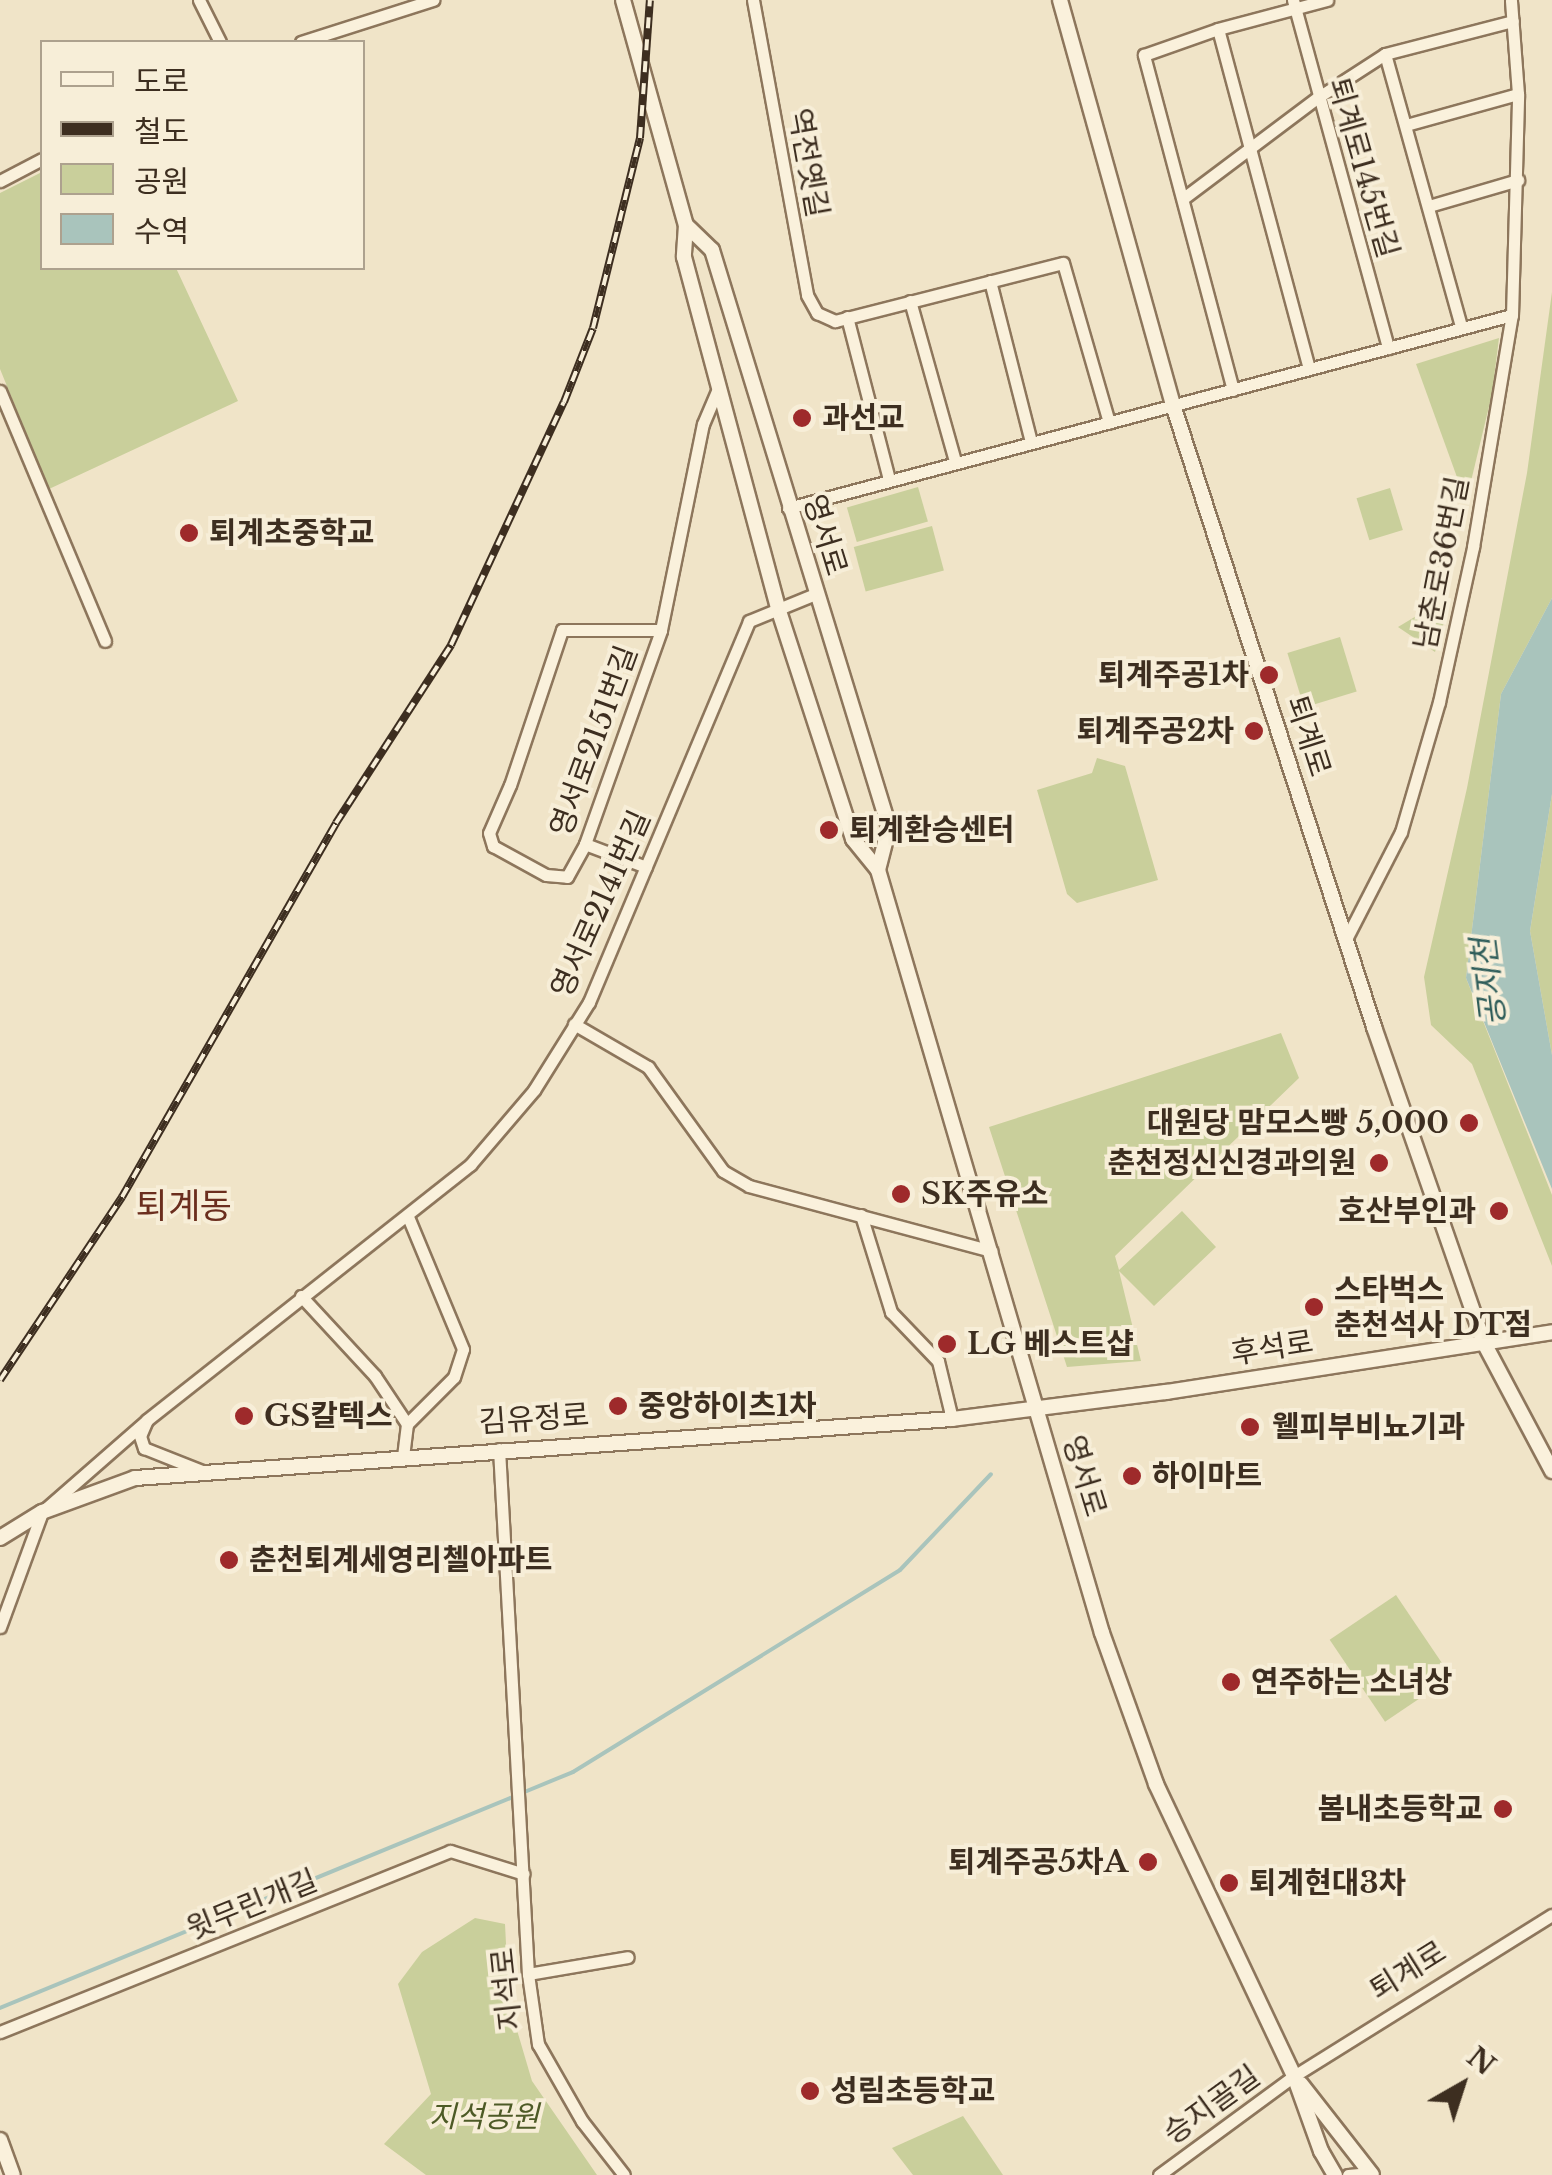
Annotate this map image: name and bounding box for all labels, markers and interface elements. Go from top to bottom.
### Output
legend [40,40,365,270]
text: 도로 [134,63,189,100]
street label: 퇴계로145번길 [1320,74,1406,262]
street label: 역전옛길 [781,106,835,220]
text: 철도 [134,113,189,150]
text: 공원 [134,163,189,200]
text: 수역 [134,213,189,250]
place label: 과선교 [822,400,905,436]
marker: 과선교 [791,407,813,429]
street label: 남춘로36번길 [1408,473,1476,653]
street label: 영서로 [796,490,854,580]
place label: 퇴계초중학교 [209,515,375,551]
marker: 퇴계초중학교 [178,522,200,544]
street label: 영서로2151번길 [543,641,645,841]
place label: 퇴계주공1차 [1098,657,1249,693]
marker: 퇴계주공1차 [1258,664,1280,686]
street label: 퇴계로 [1278,691,1338,781]
place label: 퇴계주공2차 [1076,713,1234,749]
marker: 퇴계주공2차 [1243,720,1265,742]
street label: 영서로2141번길 [544,805,658,1003]
place label: 퇴계환승센터 [849,812,1015,848]
marker: 퇴계환승센터 [818,819,840,841]
water label: 공지천 [1465,936,1513,1028]
place label: 대원당 맘모스빵 5,000 [1147,1105,1449,1141]
marker: 대원당 맘모스빵 5,000 [1458,1112,1480,1134]
place label: 춘천정신신경과의원 [1108,1145,1356,1181]
marker: 춘천정신신경과의원 [1366,1150,1392,1176]
place label: SK주유소 [921,1176,1048,1212]
marker: SK주유소 [890,1183,912,1205]
district label: 퇴계동 [136,1185,232,1227]
place label: 호산부인과 [1338,1193,1476,1229]
marker: 호산부인과 [1486,1198,1512,1224]
place label: 스타벅스 춘천석사 DT점 [1334,1272,1532,1342]
marker: 스타벅스 춘천석사 DT점 [1303,1296,1325,1318]
street label: 후석로 [1228,1324,1316,1372]
place label: LG 베스트샵 [967,1326,1134,1362]
marker: LG 베스트샵 [936,1333,958,1355]
place label: 중앙하이츠1차 [638,1388,817,1424]
marker: 중앙하이츠1차 [607,1395,629,1417]
street label: 김유정로 [478,1397,590,1441]
place label: GS칼텍스 [264,1398,393,1434]
marker: GS칼텍스 [233,1405,255,1427]
place label: 웰피부비뇨기과 [1272,1409,1465,1445]
marker: 웰피부비뇨기과 [1237,1414,1263,1440]
street label: 영서로 [1055,1431,1113,1521]
place label: 하이마트 [1152,1458,1262,1494]
marker: 하이마트 [1121,1465,1143,1487]
place label: 춘천퇴계세영리첼아파트 [249,1542,553,1578]
marker: 춘천퇴계세영리첼아파트 [218,1549,240,1571]
place label: 연주하는 소녀상 [1251,1664,1452,1700]
marker: 연주하는 소녀상 [1220,1671,1242,1693]
place label: 봄내초등학교 [1317,1791,1483,1827]
marker: 봄내초등학교 [1492,1798,1514,1820]
place label: 퇴계주공5차A [948,1844,1128,1880]
marker: 퇴계주공5차A [1137,1851,1159,1873]
street label: 윗무린개길 [181,1862,323,1948]
place label: 퇴계현대3차 [1249,1865,1406,1901]
marker: 퇴계현대3차 [1218,1872,1240,1894]
street label: 퇴계로 [1363,1934,1453,2008]
street label: 지석로 [485,1946,529,2032]
north arrow [1412,2035,1512,2135]
text: N [1460,2039,1502,2083]
street label: 승지골길 [1157,2058,1267,2152]
place label: 성림초등학교 [830,2073,996,2109]
marker: 성림초등학교 [799,2080,821,2102]
park label: 지석공원 [429,2099,539,2135]

